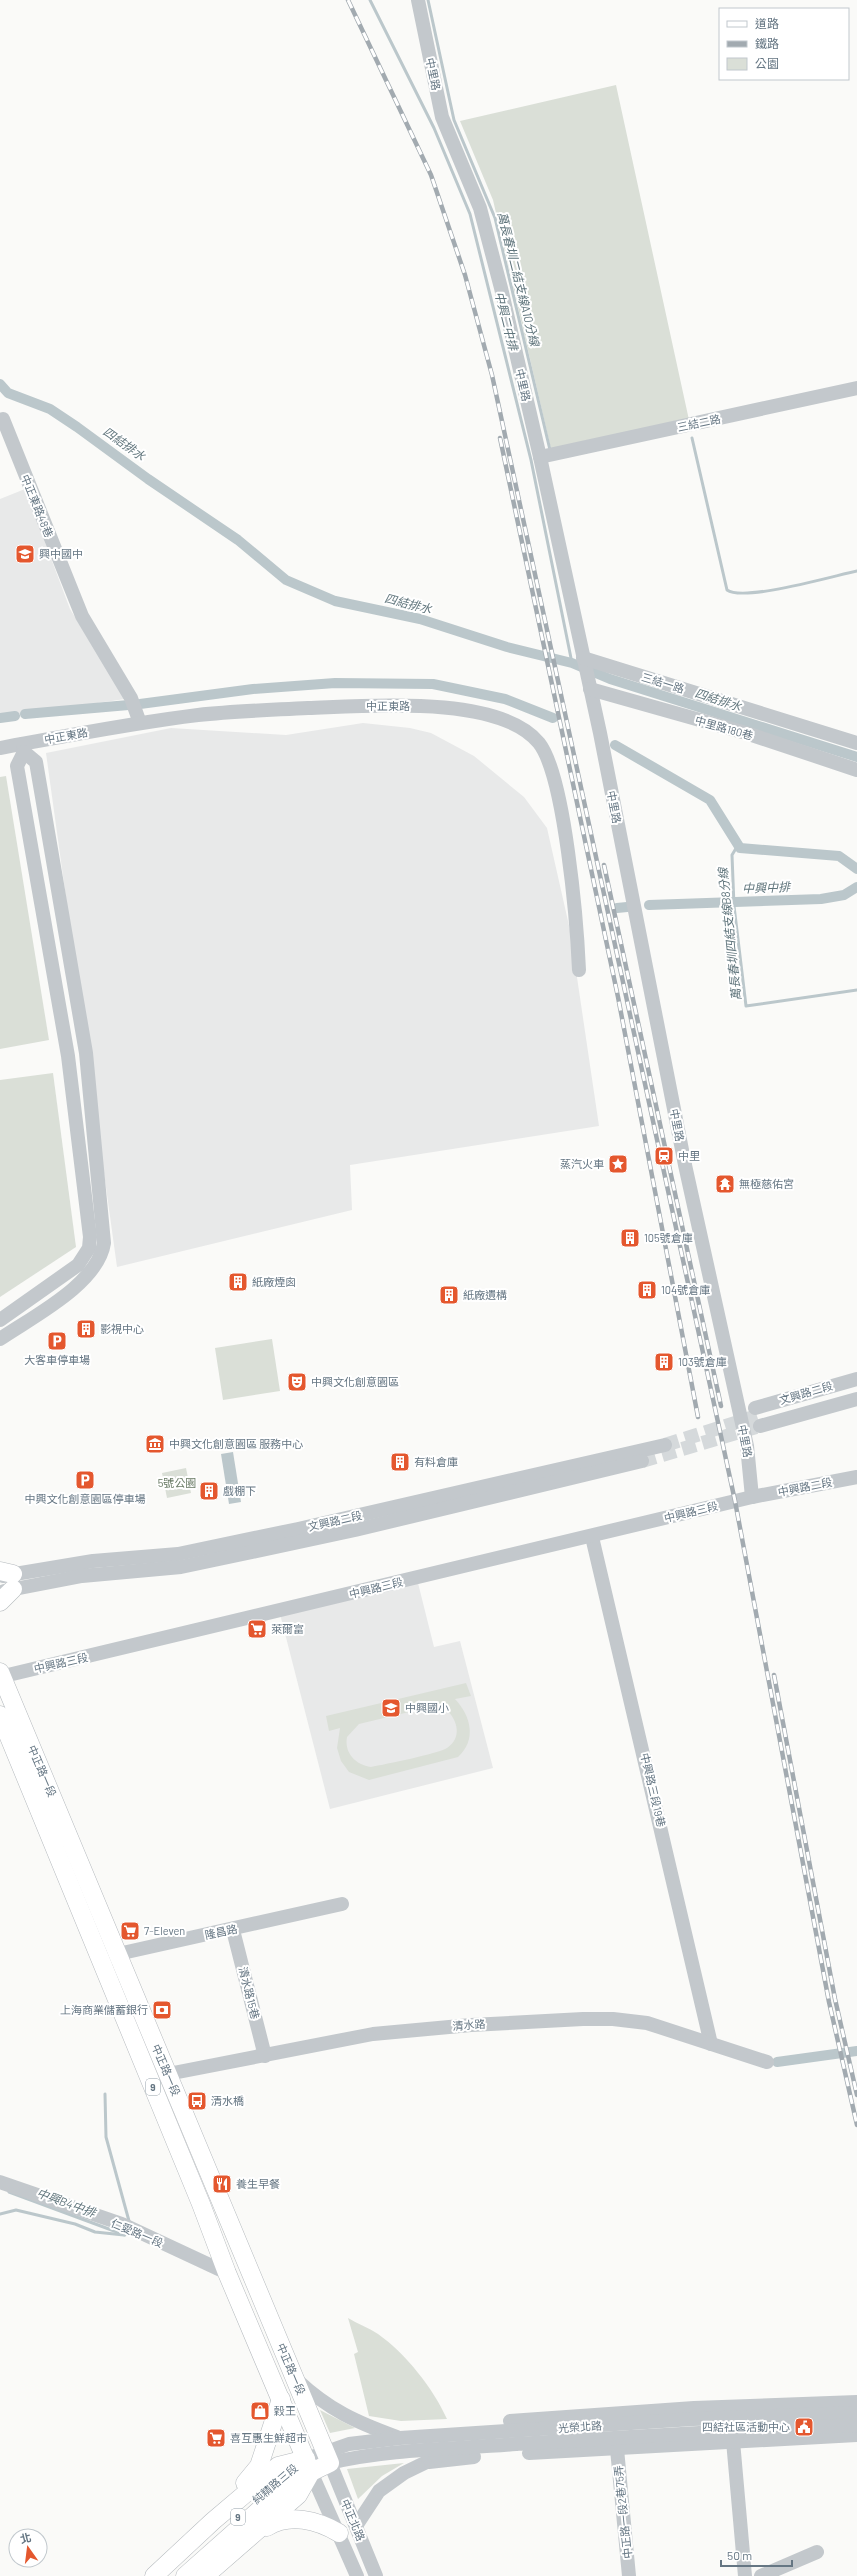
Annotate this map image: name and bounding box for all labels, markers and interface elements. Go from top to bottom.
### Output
legend [719,8,849,80]
text: 道路 [755,16,779,30]
text: 鐵路 [755,36,779,50]
street label: 中里路 [424,56,443,91]
text: 公園 [755,56,779,70]
water label: 萬長春圳二結支線A10分線 [496,210,543,349]
water label: 中興二中排 [493,290,522,353]
street label: 中里路 [513,367,534,402]
street label: 三結二路 [676,412,722,433]
water label: 四結排水 [101,424,149,463]
street label: 中正東路48巷 [19,472,56,539]
school or university icon: 興中國中 [14,543,36,565]
place label: 興中國中 [39,547,83,560]
water label: 四結排水 [383,590,434,616]
street label: 三結一路 [640,670,686,695]
water label: 四結排水 [693,685,744,713]
street label: 中正東路 [366,699,410,712]
street label: 中里路180巷 [694,713,755,742]
street label: 中正東路 [43,725,89,746]
street label: 中里路 [605,789,624,824]
water label: 萬長春圳四結支線B8分線 [715,865,743,1001]
water label: 中興中排 [742,879,792,895]
street label: 中里路 [668,1107,687,1142]
station icon: 中里 [653,1145,675,1167]
place label: 中里 [678,1149,700,1162]
place icon: 蒸汽火車 [607,1153,629,1175]
place label: 蒸汽火車 [560,1157,604,1170]
temple icon: 無極慈佑宮 [714,1173,736,1195]
place label: 無極慈佑宮 [739,1177,794,1190]
building icon: 105號倉庫 [619,1227,641,1249]
place label: 105號倉庫 [644,1231,693,1244]
building icon: 紙廠煙囪 [227,1271,249,1293]
place label: 紙廠煙囪 [252,1275,296,1288]
building icon: 104號倉庫 [636,1279,658,1301]
place label: 104號倉庫 [661,1283,710,1296]
building icon: 紙廠遺構 [438,1284,460,1306]
place label: 紙廠遺構 [463,1288,507,1301]
building icon: 影視中心 [75,1318,97,1340]
place label: 影視中心 [100,1322,144,1335]
parking icon: 大客車停車場 [46,1330,68,1352]
building icon: 103號倉庫 [653,1351,675,1373]
place label: 大客車停車場 [24,1353,90,1366]
place label: 103號倉庫 [678,1355,727,1368]
theatre icon: 中興文化創意園區 [286,1371,308,1393]
place label: 中興文化創意園區 [311,1375,399,1388]
street label: 文興路二段 [778,1379,834,1406]
street label: 中里路 [736,1423,755,1458]
museum icon: 中興文化創意園區 服務中心 [144,1433,166,1455]
place label: 中興文化創意園區 服務中心 [169,1437,303,1450]
building icon: 有料倉庫 [389,1451,411,1473]
place label: 有料倉庫 [414,1455,458,1468]
parking icon: 中興文化創意園區停車場 [74,1469,96,1491]
street label: 中興路二段 [777,1475,833,1498]
park label: 5號公園 [158,1476,196,1489]
building icon: 戲棚下 [198,1480,220,1502]
place label: 戲棚下 [223,1484,256,1497]
place label: 中興文化創意園區停車場 [25,1492,146,1505]
street label: 中興路三段 [663,1499,719,1524]
street label: 文興路二段 [307,1508,363,1533]
street label: 中興路三段 [348,1575,404,1600]
supermarket icon: 萊爾富 [246,1618,268,1640]
place label: 萊爾富 [271,1622,304,1635]
street label: 中興路三段 [33,1650,89,1675]
school or university icon: 中興國小 [380,1697,402,1719]
place label: 中興國小 [405,1701,449,1714]
street label: 中正路一段 [26,1743,59,1799]
street label: 中興路三段19巷 [639,1752,668,1828]
supermarket icon: 7-Eleven [119,1920,141,1942]
street label: 隆昌路 [203,1922,238,1941]
place label: 7-Eleven [144,1924,185,1937]
street label: 清水路15巷 [237,1965,262,2020]
bank icon: 上海商業儲蓄銀行 [151,1999,173,2021]
place label: 上海商業儲蓄銀行 [60,2003,148,2016]
street label: 清水路 [452,2017,486,2032]
street label: 中正路一段 [150,2042,183,2098]
road number: 9 [146,2079,160,2095]
bus stop icon: 清水橋 [186,2090,208,2112]
place label: 清水橋 [211,2094,244,2107]
restaurant icon: 養生早餐 [211,2173,233,2195]
place label: 養生早餐 [236,2177,280,2190]
water label: 中興B4中排 [35,2185,100,2220]
street label: 仁愛路一段 [109,2216,165,2249]
street label: 中正路一段 [275,2341,308,2397]
shop icon: 穀王 [249,2400,271,2422]
place label: 穀王 [274,2404,296,2417]
public building icon: 四結社區活動中心 [793,2416,815,2438]
street label: 光榮北路 [558,2418,602,2435]
place label: 四結社區活動中心 [702,2420,790,2433]
supermarket icon: 喜互惠生鮮超市 [205,2427,227,2449]
place label: 喜互惠生鮮超市 [230,2431,307,2444]
street label: 純精路三段 [249,2461,300,2506]
street label: 中正路一段2巷75弄 [611,2465,634,2559]
street label: 中正北路 [339,2497,368,2543]
road number: 9 [231,2509,245,2525]
north arrow [8,2528,48,2568]
text: 北 [19,2530,32,2545]
scale bar [721,2542,792,2568]
text: 50 m [727,2548,752,2562]

